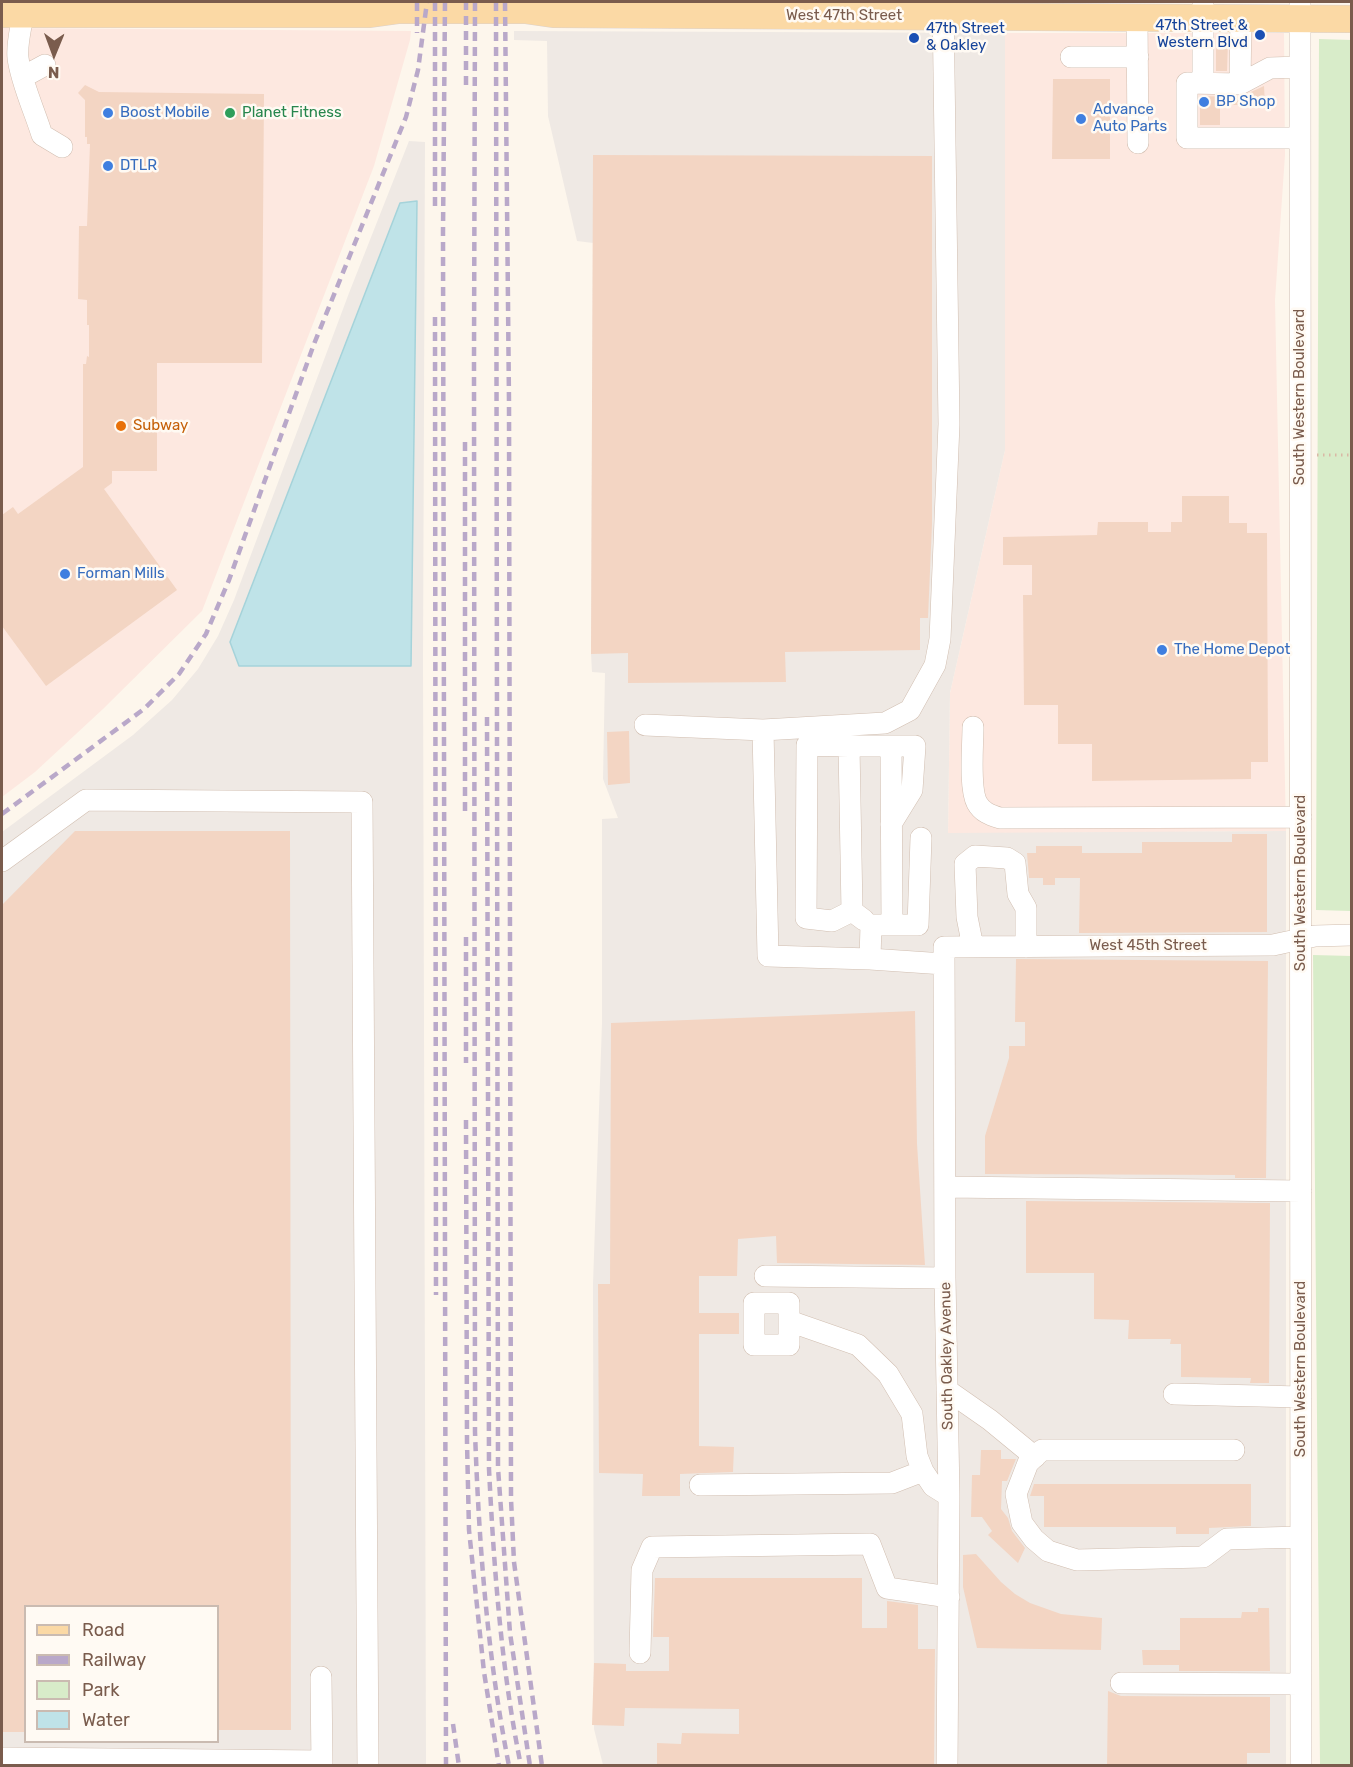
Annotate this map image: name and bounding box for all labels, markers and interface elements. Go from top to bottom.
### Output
street label: West 47th Street [786,7,902,25]
place label: 47th Street & Western Blvd [1155,17,1248,52]
place label: 47th Street & Oakley [926,20,1005,55]
north arrow [24,24,84,84]
marker: 47th Street & Western Blvd [1253,28,1267,42]
marker: 47th Street & Oakley [907,31,921,45]
text: N [48,63,60,82]
place label: BP Shop [1216,93,1275,111]
marker: BP Shop [1197,95,1211,109]
place label: Advance Auto Parts [1093,101,1167,136]
place label: Boost Mobile [120,104,210,122]
place label: Planet Fitness [242,104,342,122]
marker: Boost Mobile [101,106,115,120]
marker: Planet Fitness [223,106,237,120]
marker: Advance Auto Parts [1074,112,1088,126]
place label: DTLR [120,157,157,175]
marker: DTLR [101,159,115,173]
street label: South Western Boulevard [1291,309,1309,485]
place label: Subway [133,417,188,435]
marker: Subway [114,419,128,433]
place label: Forman Mills [77,565,165,583]
marker: Forman Mills [58,567,72,581]
place label: The Home Depot [1174,641,1290,659]
marker: The Home Depot [1155,643,1169,657]
street label: South Western Boulevard [1292,795,1310,971]
street label: West 45th Street [1089,937,1207,955]
street label: South Western Boulevard [1292,1281,1310,1457]
street label: South Oakley Avenue [937,1282,957,1430]
legend [24,1605,219,1743]
text: Road [82,1619,125,1641]
text: Railway [82,1649,146,1671]
text: Park [82,1679,119,1701]
text: Water [82,1709,130,1731]

